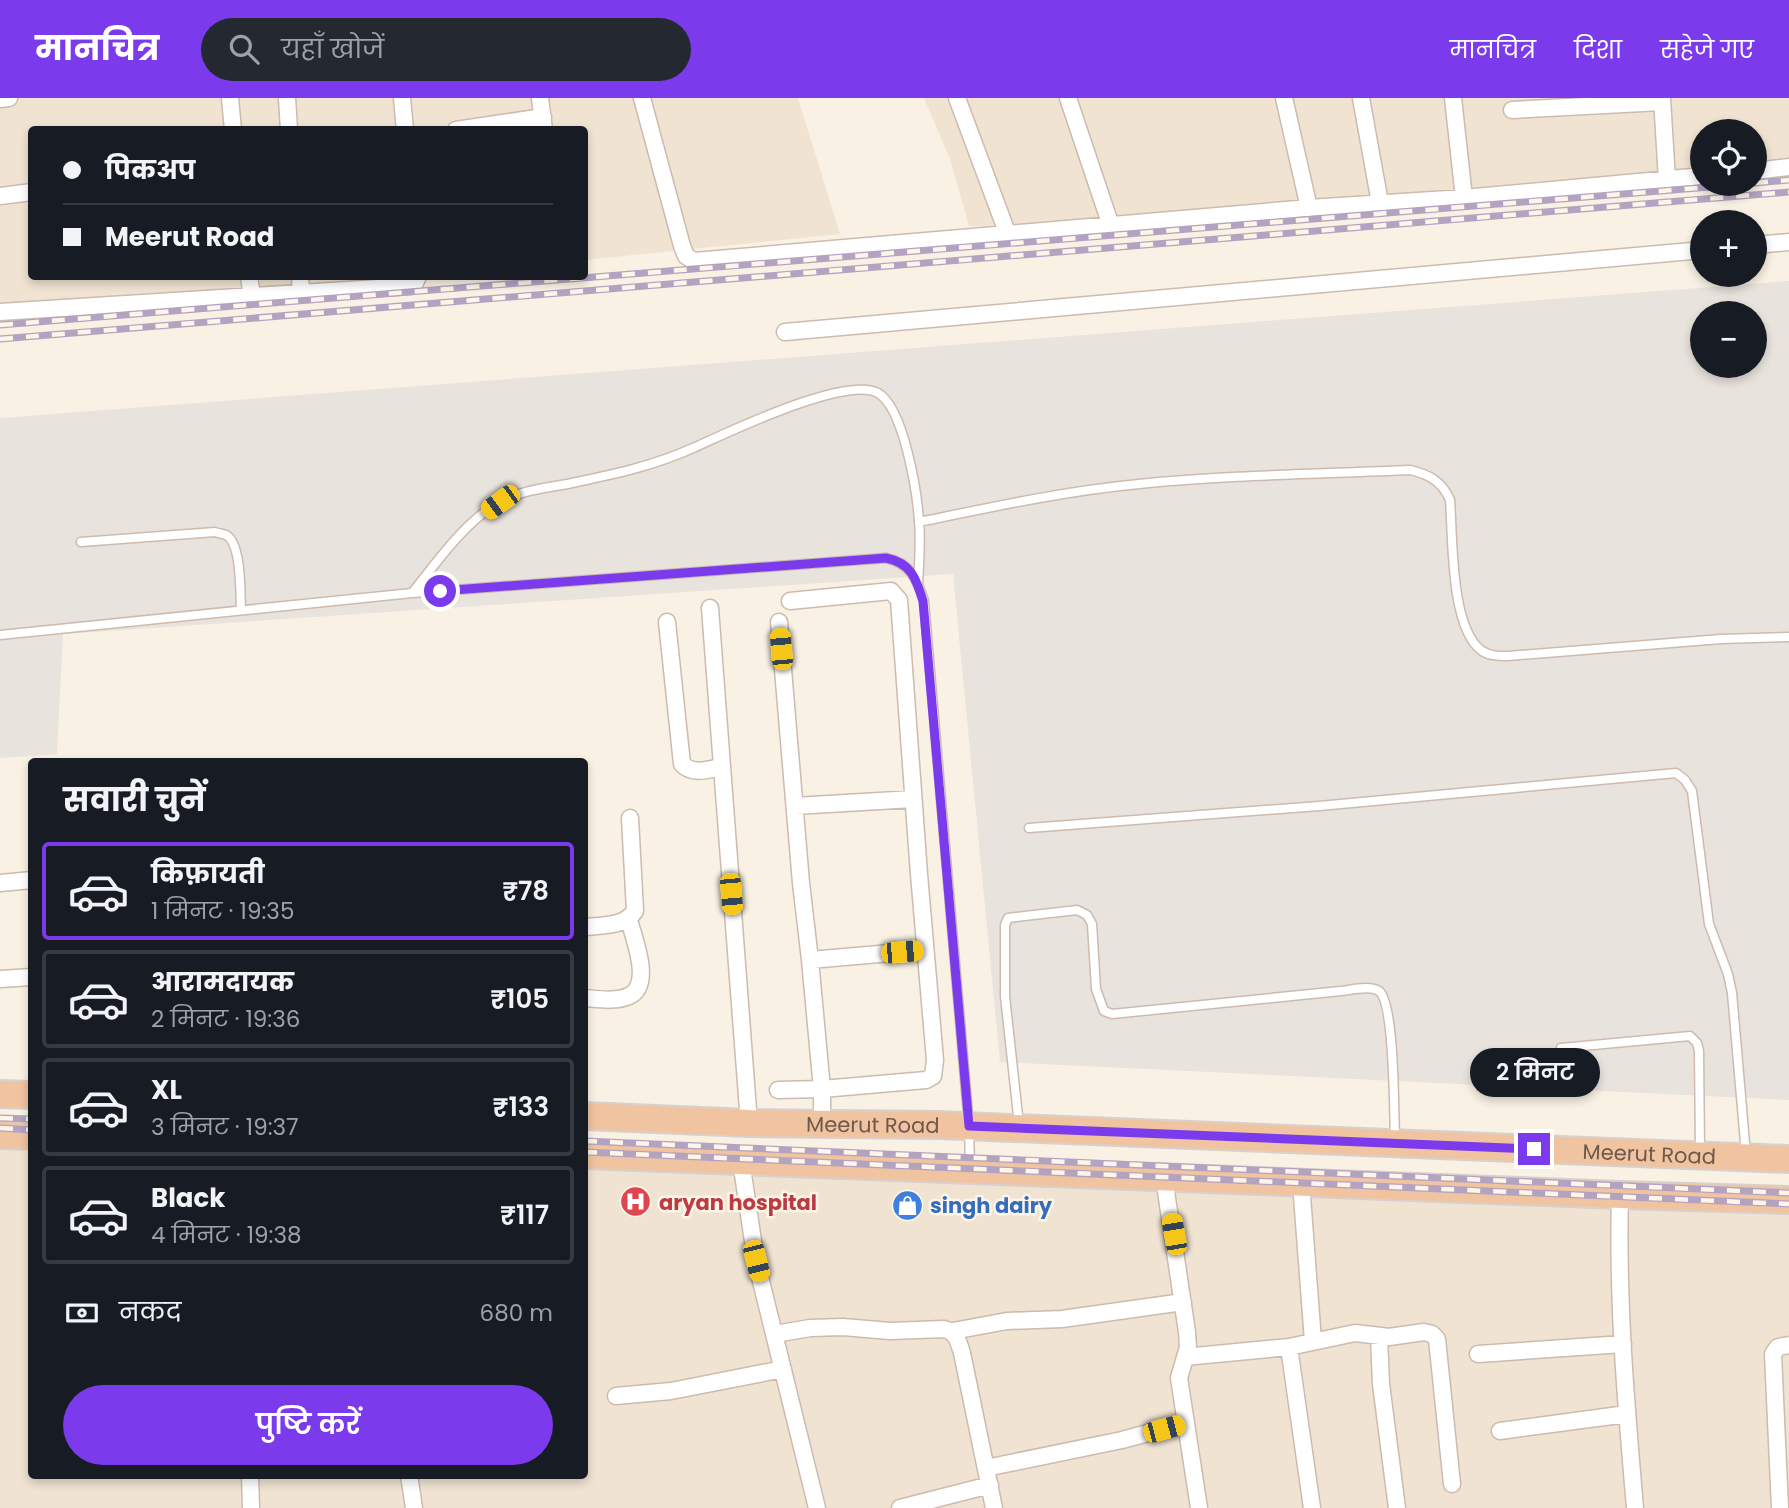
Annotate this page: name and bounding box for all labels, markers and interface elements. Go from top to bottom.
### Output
search box [201,18,691,81]
text: मानचित्र [35,25,159,72]
icon: search [225,30,263,68]
text: यहाँ खोजें [281,31,384,67]
text: मानचित्र [1450,33,1536,66]
text: दिशा [1574,33,1622,66]
text: सहेजे गए [1660,33,1754,66]
map controls [1690,119,1767,378]
button: locate [1690,119,1767,196]
text: पिकअप [105,152,195,188]
button: + [1690,210,1767,287]
text: Meerut Road [105,219,274,255]
button: − [1690,301,1767,378]
car [477,481,524,523]
route start [424,575,456,607]
car [769,627,794,671]
text: सवारी चुनें [63,777,205,822]
text: किफ़ायती [151,856,265,892]
icon: car [67,860,130,923]
car [719,872,744,916]
text: ₹78 [502,873,549,909]
text: 1 मिनट · 19:35 [151,895,294,927]
car [881,940,924,964]
text: आरामदायक [151,964,294,1000]
icon: car [67,968,130,1031]
text: ₹105 [490,981,549,1017]
text: 2 मिनट · 19:36 [151,1003,300,1035]
callout: 2 मिनट [1469,1048,1599,1096]
text: 2 मिनट [1496,1056,1574,1088]
text: XL [151,1072,182,1108]
icon: car [67,1076,130,1139]
text: ₹133 [493,1089,549,1125]
street label: Meerut Road [806,1109,940,1140]
text: 3 मिनट · 19:37 [151,1111,299,1143]
route end [1518,1133,1550,1165]
street label: Meerut Road [1582,1136,1716,1171]
text: Black [151,1180,225,1216]
icon: car [67,1184,130,1247]
hospital icon: aryan hospital [619,1185,653,1219]
place label: aryan hospital [659,1188,817,1217]
shop icon: singh dairy [890,1188,924,1222]
place label: singh dairy [930,1191,1053,1220]
text: ₹117 [500,1197,549,1233]
car [1161,1211,1188,1257]
text: 4 मिनट · 19:38 [151,1219,302,1251]
car [741,1238,772,1284]
icon: cash [63,1294,101,1332]
text: नकद [119,1294,181,1330]
text: 680 m [480,1297,553,1329]
button: पुष्टि करें [63,1385,553,1465]
car [1141,1413,1188,1445]

